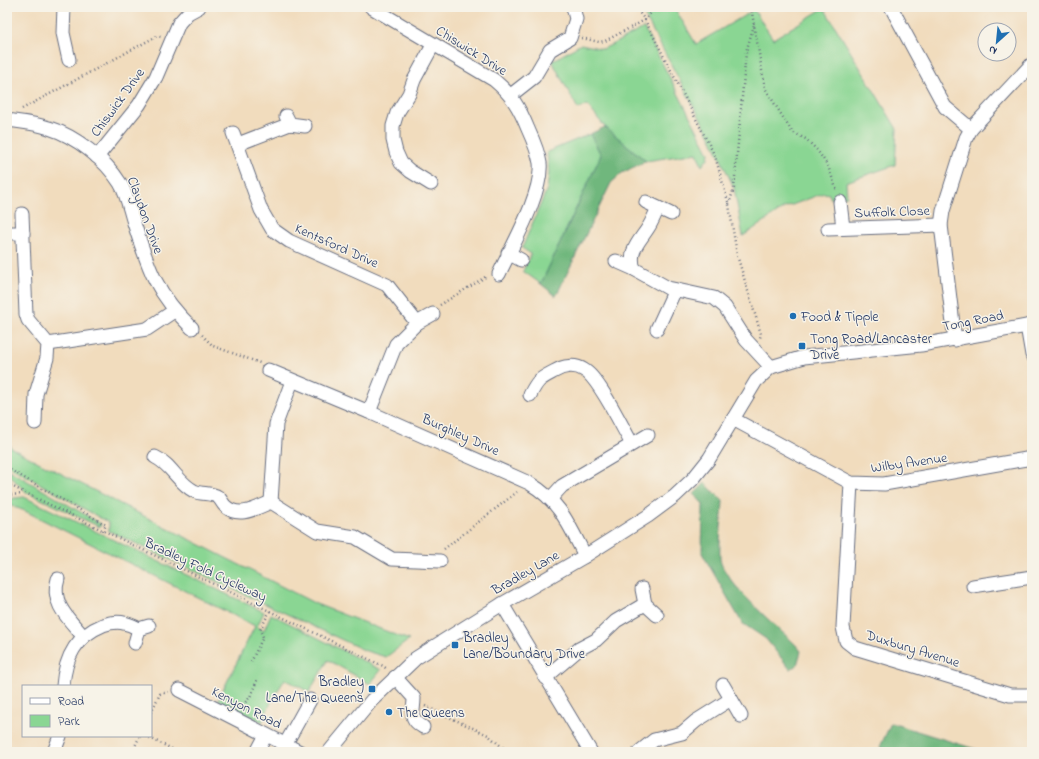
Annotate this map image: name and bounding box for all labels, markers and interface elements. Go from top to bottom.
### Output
street label: Chiswick Drive [431,21,512,82]
north arrow [977,22,1017,62]
text: N [986,41,1000,59]
street label: Chiswick Drive [86,63,151,142]
street label: Claydon Drive [120,174,168,258]
street label: Suffolk Close [854,201,931,224]
street label: Kentsford Drive [291,219,382,274]
street label: Tong Road [941,305,1006,339]
place label: Food & Tipple [800,307,879,328]
marker: Food & Tipple [788,311,798,321]
place label: Tong Road/Lancaster Drive [809,329,933,366]
marker: Tong Road/Lancaster Drive [797,341,807,351]
street label: Burghley Drive [417,408,503,463]
street label: Wilby Avenue [870,448,950,480]
street label: Bradley Fold Cycleway [139,532,270,609]
street label: Bradley Lane [487,545,565,603]
street label: Duxbury Avenue [862,625,963,675]
place label: Bradley Lane/Boundary Drive [462,628,586,666]
marker: Bradley Lane/Boundary Drive [450,640,460,650]
place label: Bradley Lane/The Queens [266,672,364,709]
street label: Kenyon Road [207,682,285,736]
marker: Bradley Lane/The Queens [367,684,377,694]
legend [22,685,152,737]
text: Road [58,693,84,711]
place label: The Queens [397,703,465,724]
marker: The Queens [384,707,394,717]
text: Park [58,713,80,731]

